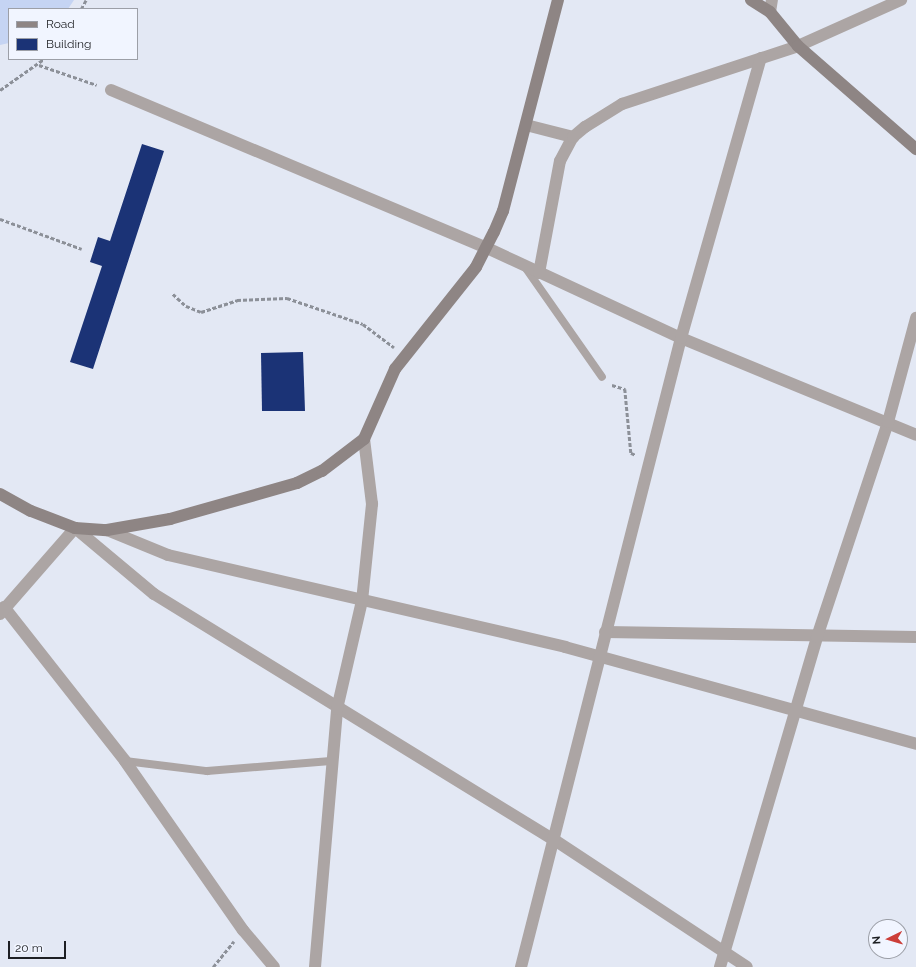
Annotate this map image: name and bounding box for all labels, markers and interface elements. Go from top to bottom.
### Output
legend [8,8,138,60]
text: Road [46,17,75,31]
text: Building [46,37,92,51]
north arrow [868,919,908,959]
scale bar [10,933,68,959]
text: N [870,935,883,945]
text: 20 m [15,941,43,955]

